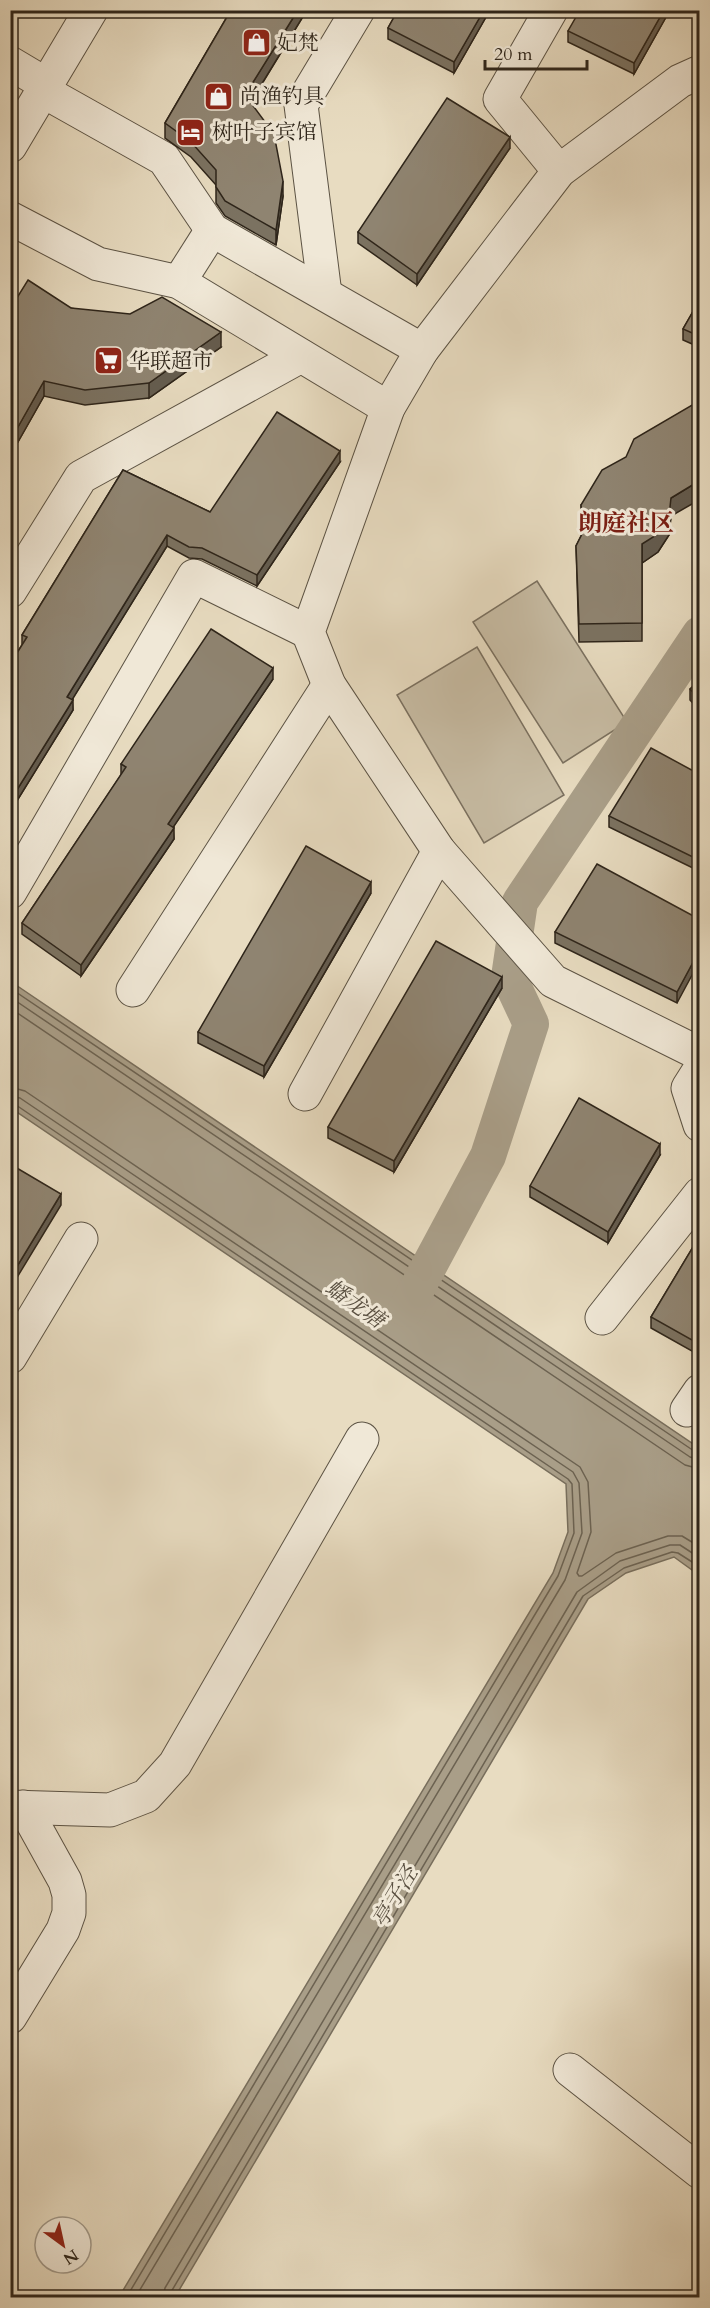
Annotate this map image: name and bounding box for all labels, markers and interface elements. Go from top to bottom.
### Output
shop icon: 妃梵 [240,27,272,59]
place label: 妃梵 [277,29,319,58]
scale bar [485,33,587,71]
text: 20 m [494,42,533,67]
shop icon: 尚渔钓具 [203,80,235,112]
place label: 尚渔钓具 [240,82,324,111]
hotel icon: 树叶子宾馆 [175,116,207,148]
place label: 树叶子宾馆 [212,118,317,147]
supermarket icon: 华联超市 [92,345,124,377]
place label: 华联超市 [129,347,213,376]
district label: 朗庭社区 [578,507,674,540]
water label: 蟠龙塘 [319,1273,393,1337]
water label: 亭子泾 [365,1859,426,1933]
north arrow [33,2215,93,2275]
text: N [59,2244,82,2270]

